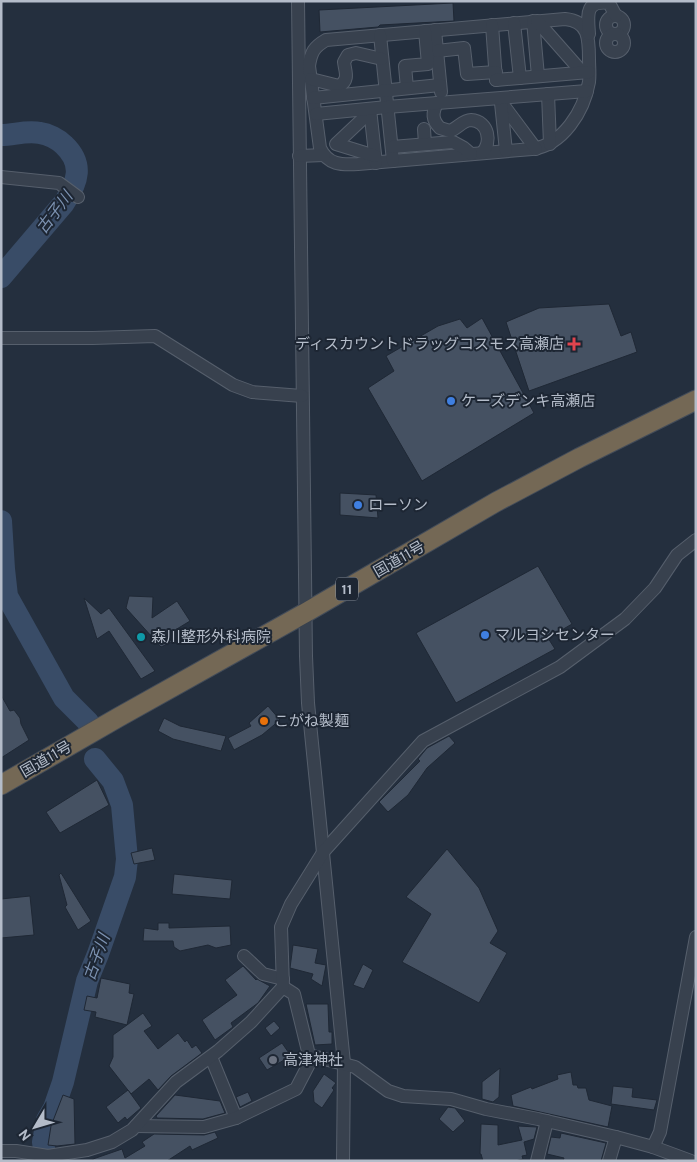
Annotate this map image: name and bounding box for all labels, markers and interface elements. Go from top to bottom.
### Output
water label: 古子川 [33,186,79,238]
place label: ディスカウントドラッグコスモス高瀬店 [295,336,564,355]
marker: ディスカウントドラッグコスモス高瀬店 [568,338,580,350]
place label: ケーズデンキ高瀬店 [461,393,595,412]
marker: ケーズデンキ高瀬店 [445,395,457,407]
place label: ローソン [368,497,428,516]
marker: ローソン [352,499,364,511]
street label: 国道11号 [371,538,429,583]
road number: 11 [336,578,358,600]
place label: マルヨシセンター [495,627,615,646]
place label: 森川整形外科病院 [151,629,271,648]
marker: マルヨシセンター [479,629,491,641]
marker: 森川整形外科病院 [135,631,147,643]
place label: こがね製麺 [274,713,349,732]
marker: こがね製麺 [258,715,270,727]
street label: 国道11号 [18,738,76,783]
water label: 古子川 [80,930,116,984]
place label: 高津神社 [283,1052,343,1071]
marker: 高津神社 [267,1054,279,1066]
north arrow [10,1102,60,1152]
text: N [16,1125,36,1143]

